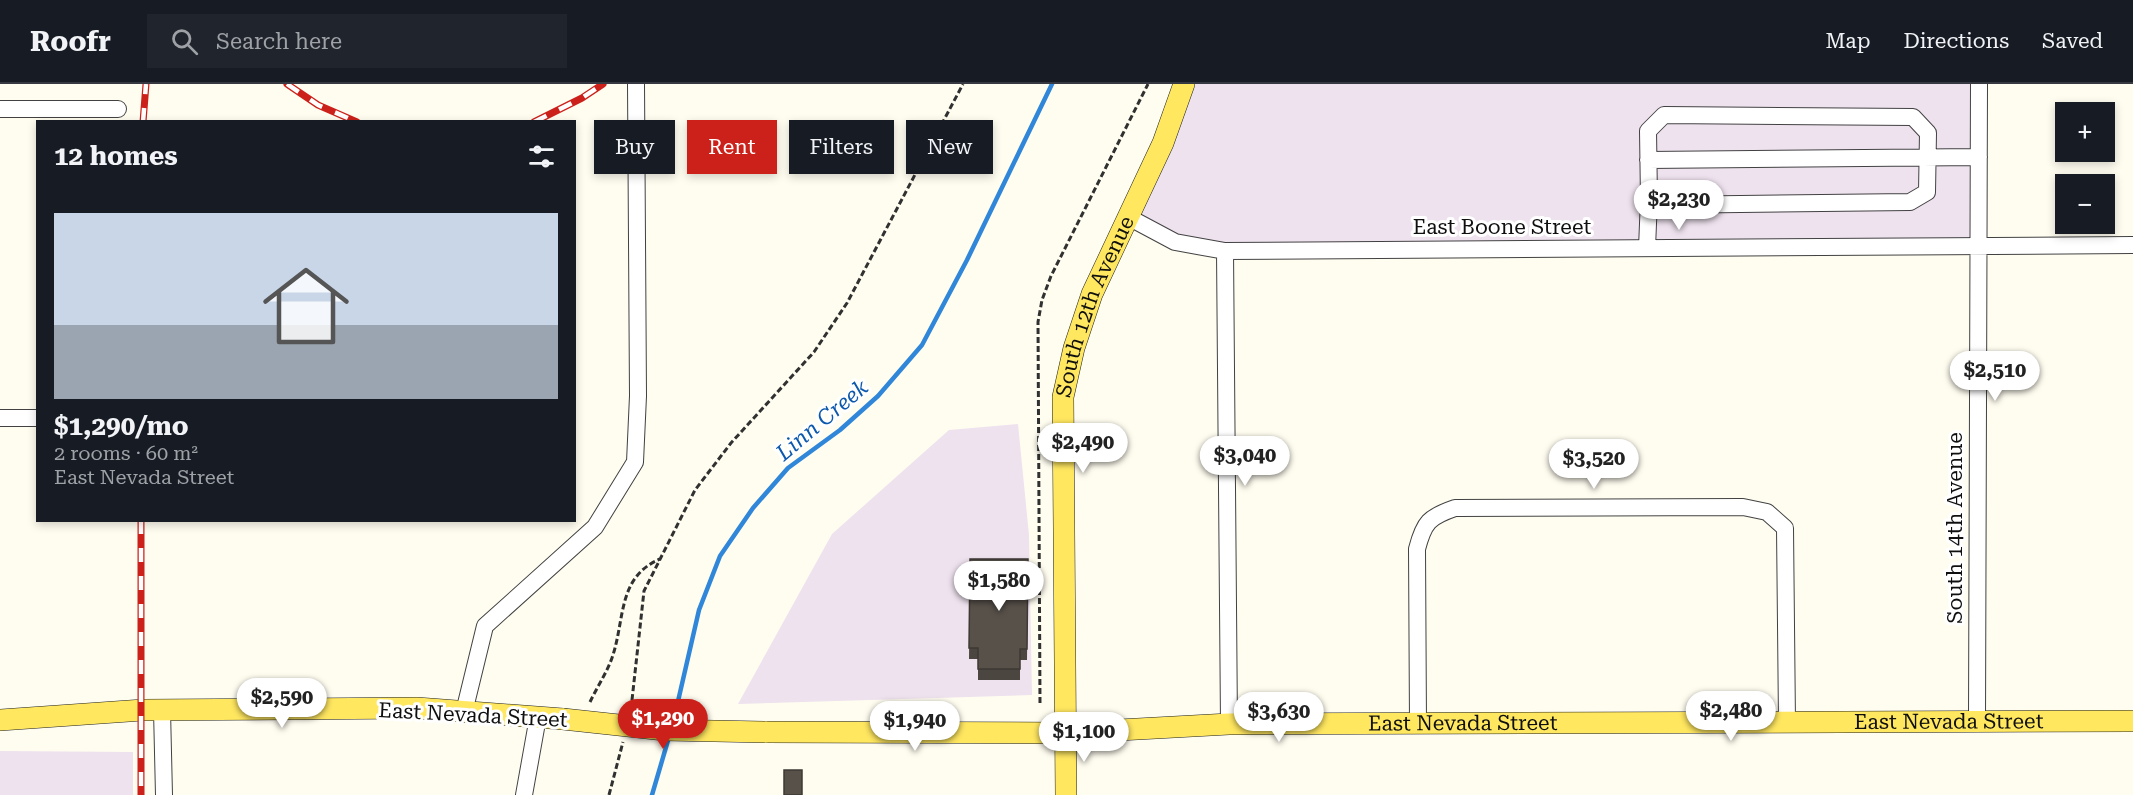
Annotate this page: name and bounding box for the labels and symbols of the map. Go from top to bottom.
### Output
pin: $2,230 [1630,180,1728,231]
street label: South 12th Avenue [1051,212,1139,400]
street label: East Boone Street [1413,215,1591,239]
pin: $2,510 [1946,351,2044,402]
water label: Linn Creek [770,374,873,466]
pin: $2,490 [1034,423,1132,474]
street label: South 14th Avenue [1943,432,1967,624]
pin: $3,040 [1196,436,1294,487]
pin: $3,520 [1545,439,1643,490]
pin: $1,580 [950,561,1048,612]
pin: $2,590 [233,678,331,729]
pin: $2,480 [1682,691,1780,742]
pin: $3,630 [1230,692,1328,743]
street label: East Nevada Street [378,698,568,732]
pin: $1,290 [614,699,712,750]
pin: $1,940 [866,701,964,752]
street label: East Nevada Street [1854,709,2044,734]
street label: East Nevada Street [1368,711,1558,736]
pin: $1,100 [1035,712,1133,763]

